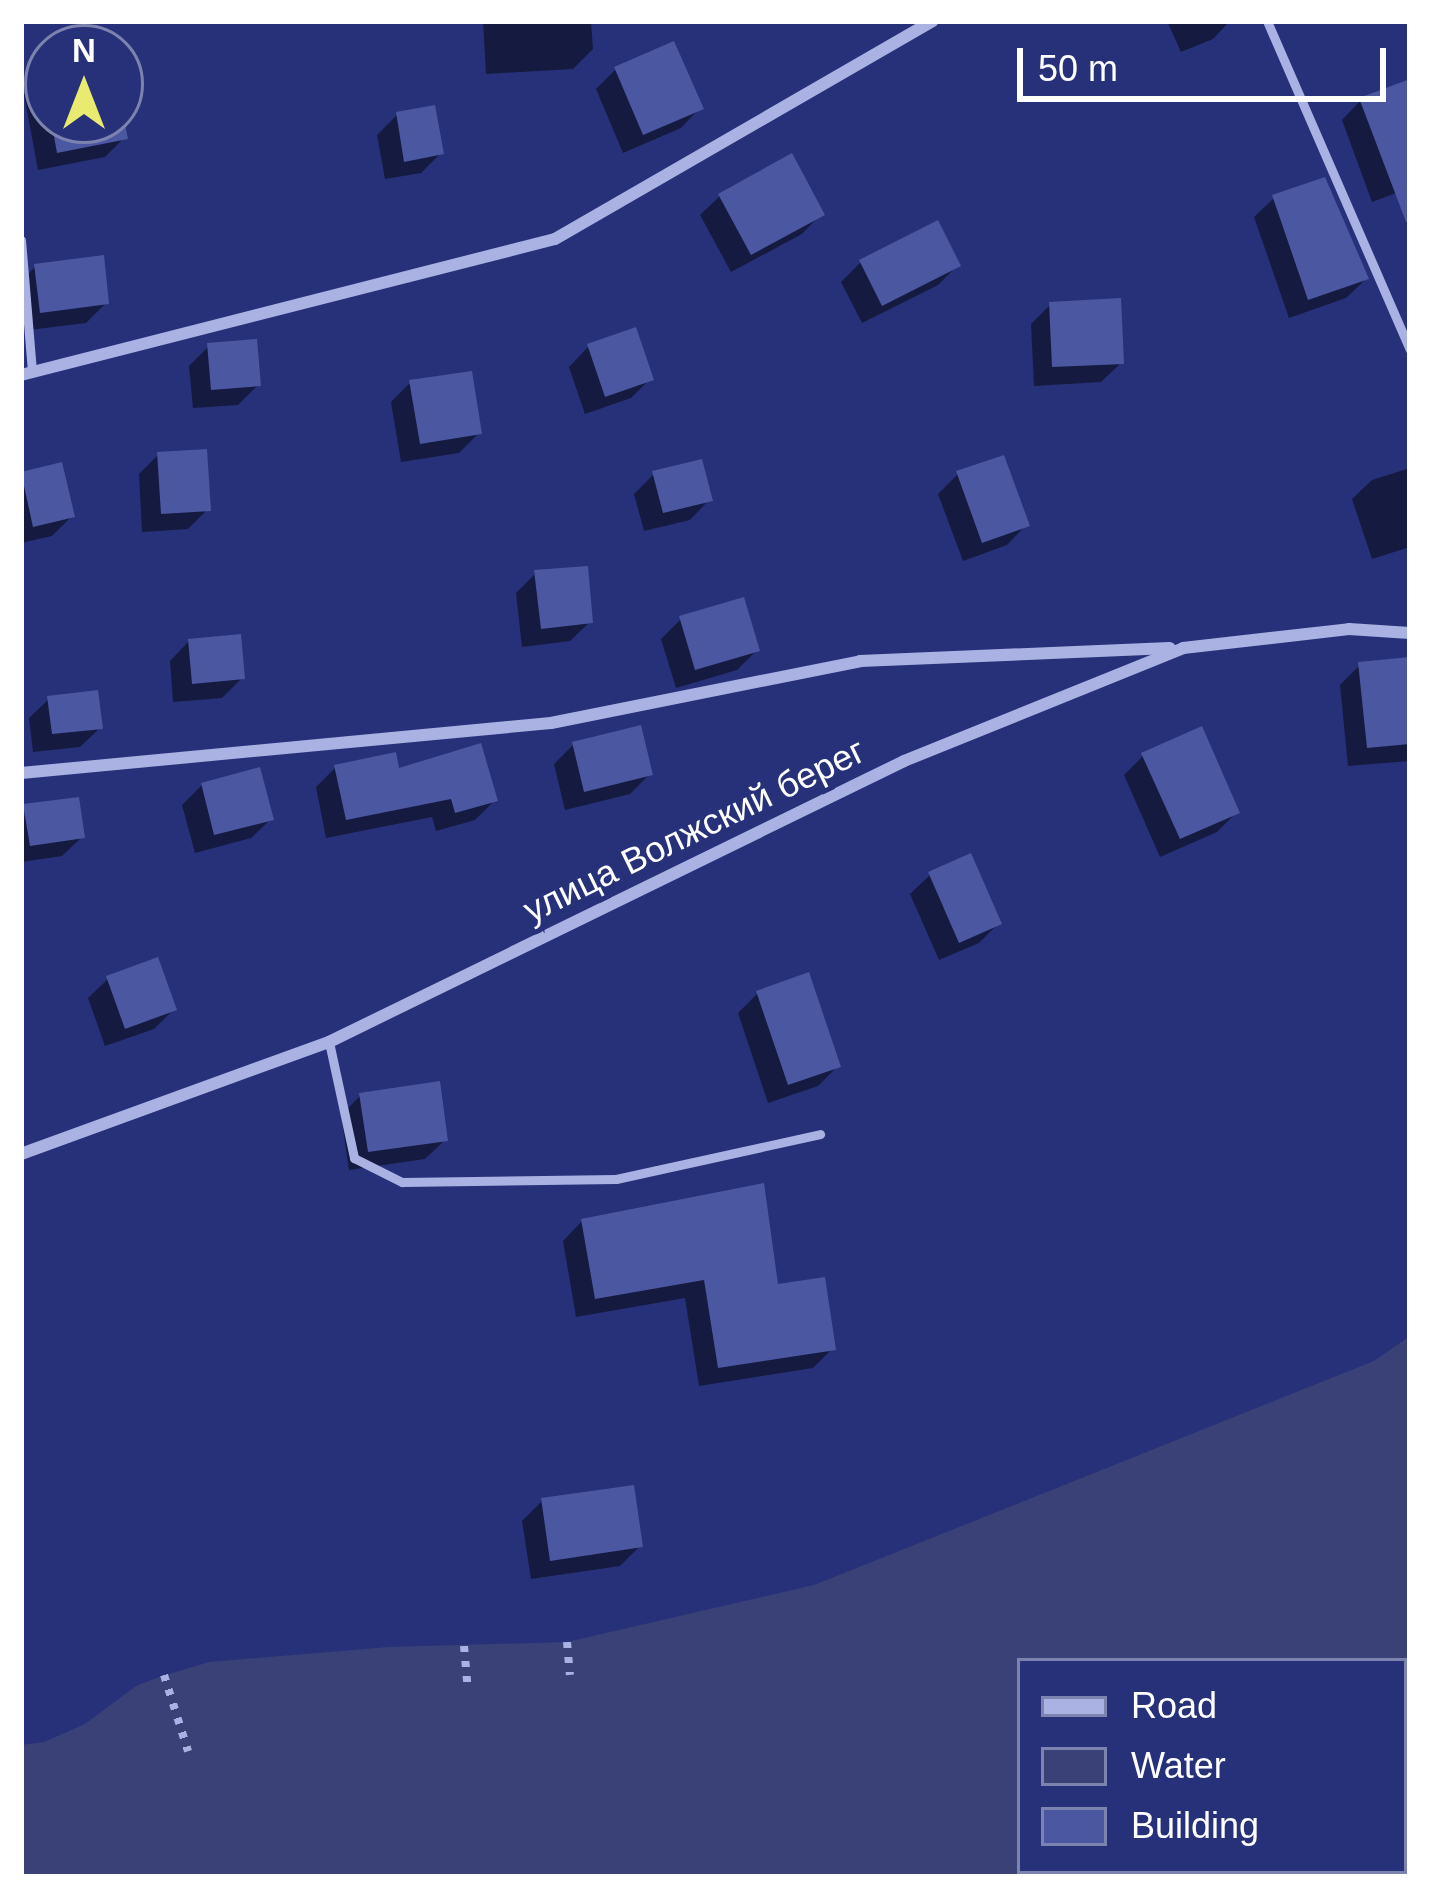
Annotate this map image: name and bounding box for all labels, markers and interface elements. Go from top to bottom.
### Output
north arrow [24,24,144,144]
scale bar [1023,24,1392,98]
text: N [72,32,96,69]
text: 50 m [1038,48,1118,89]
street label: улица Волжский берег [516,728,872,932]
legend [1017,1658,1407,1874]
text: Road [1131,1685,1217,1726]
text: Water [1131,1745,1226,1786]
text: Building [1131,1805,1259,1846]

